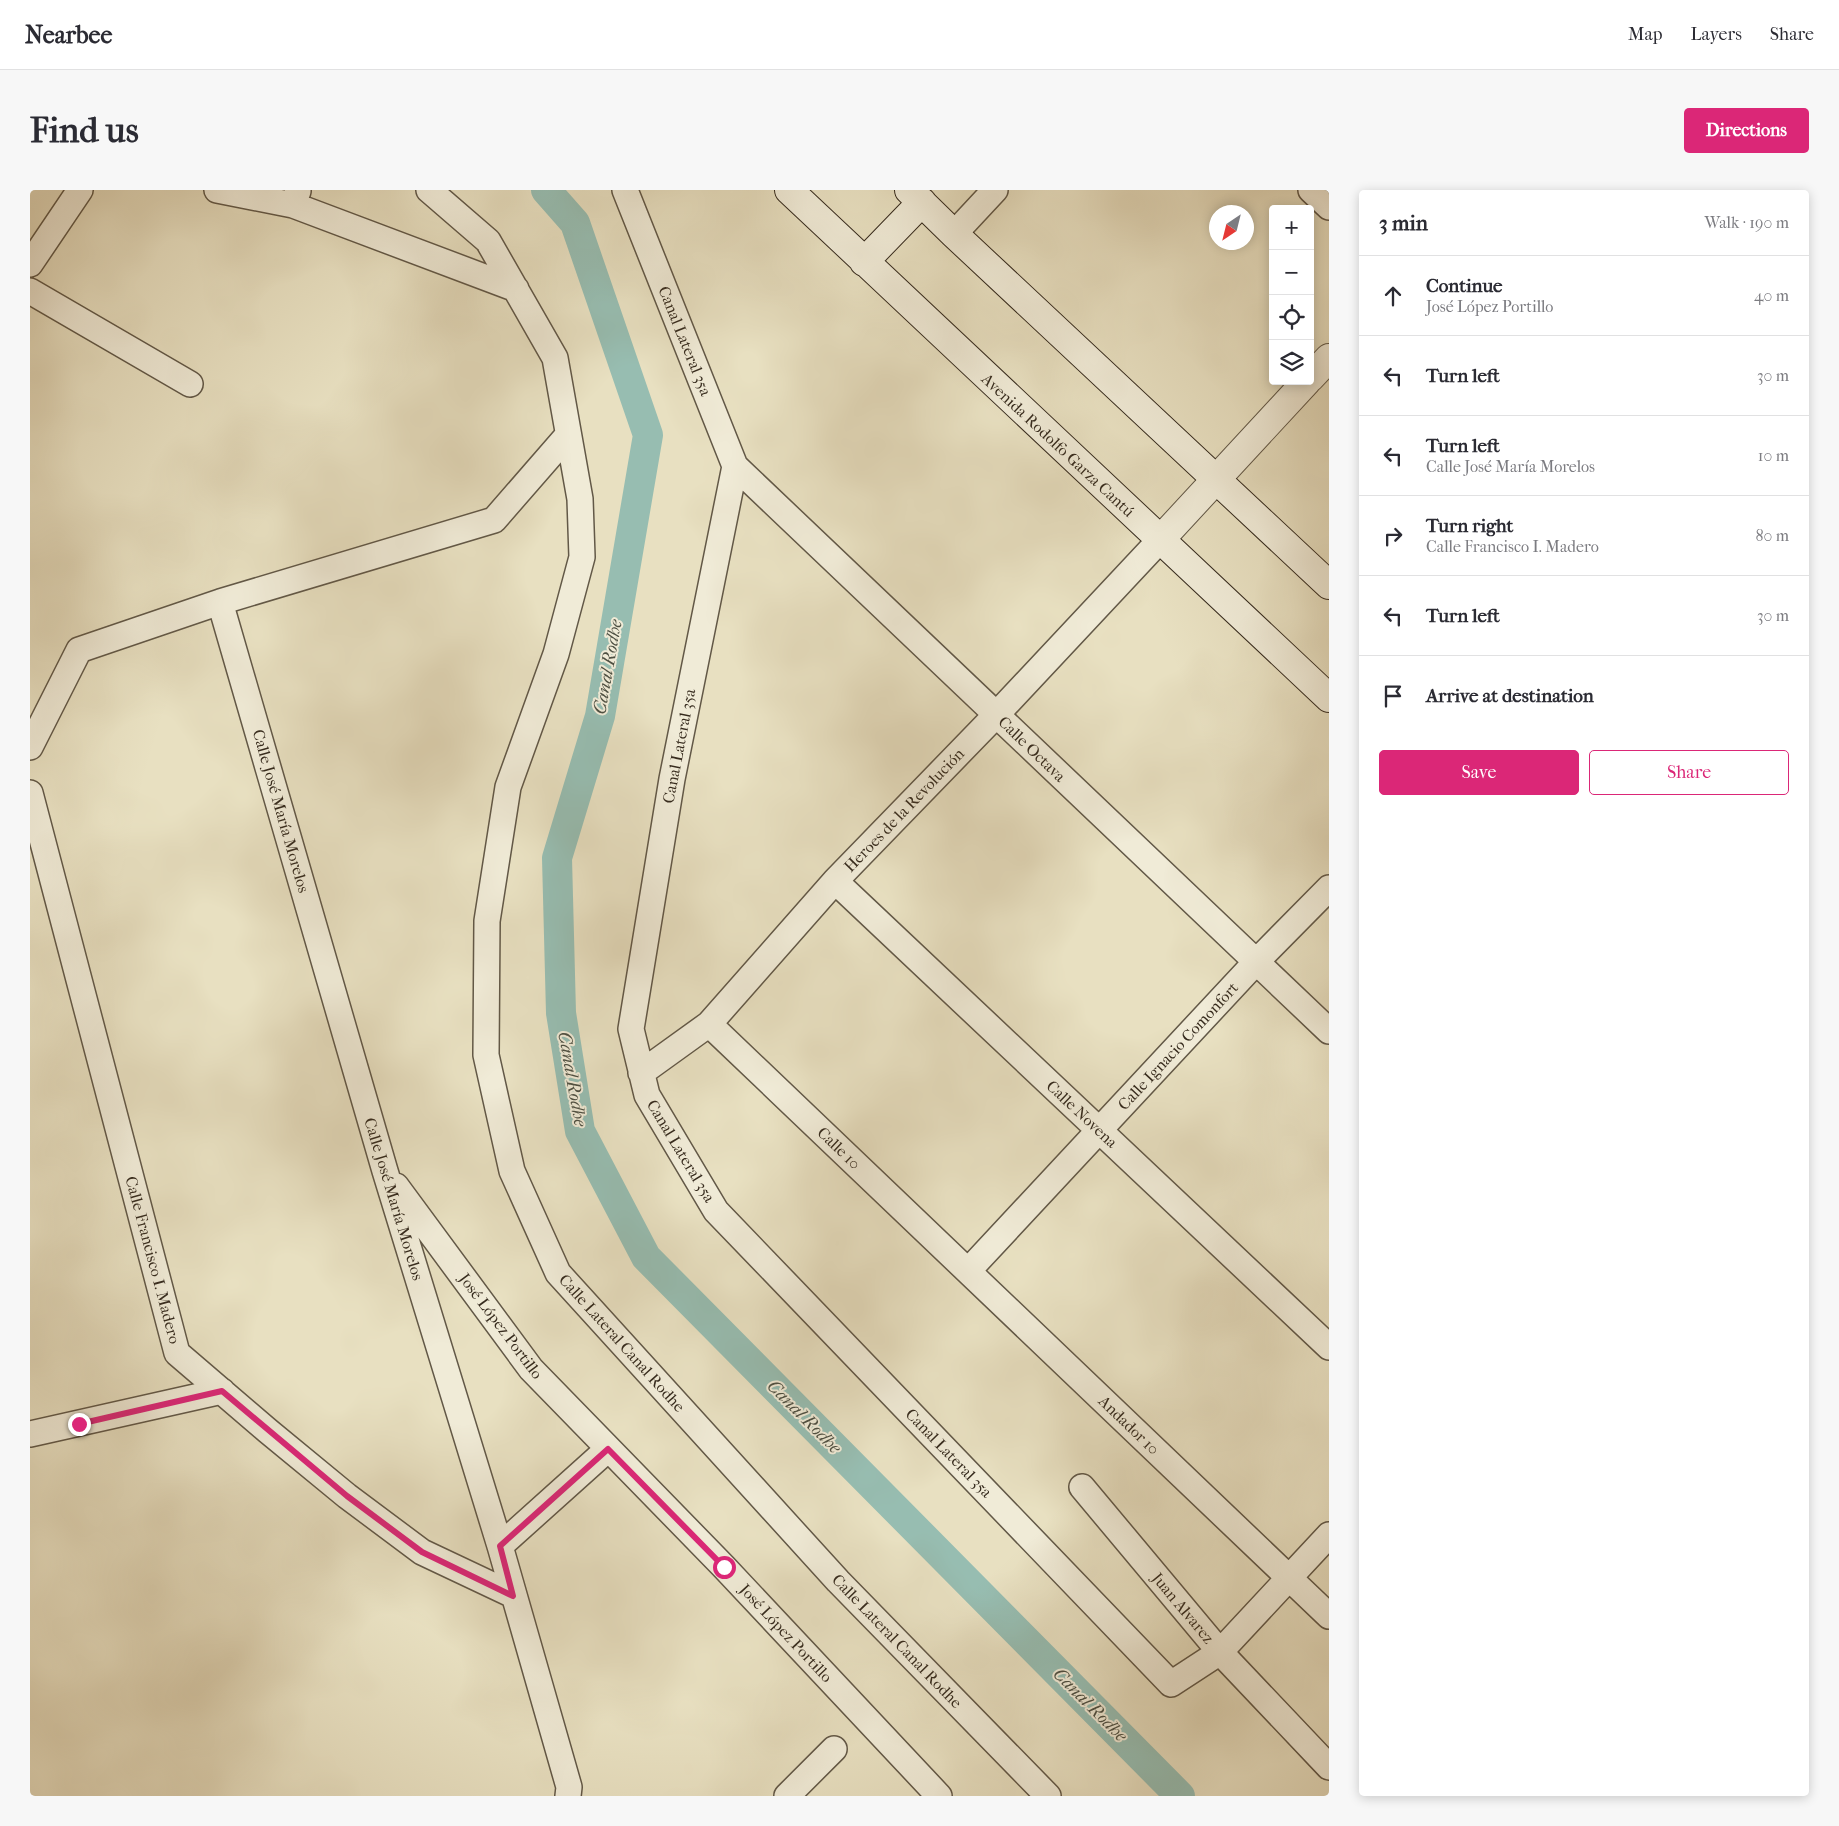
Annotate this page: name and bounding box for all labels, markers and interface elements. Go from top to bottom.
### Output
text: Nearbee [25,21,112,49]
text: Map [1628,24,1662,45]
text: Layers [1690,24,1742,45]
text: Share [1770,24,1814,45]
button: Directions [1684,108,1809,153]
text: Find us [30,110,139,151]
north arrow [1209,205,1254,250]
map controls [1269,205,1314,385]
button: + [1269,205,1314,250]
text: 3 min [1379,211,1428,235]
text: Walk · 190 m [1705,213,1789,232]
button: − [1269,250,1314,295]
text: Continue [1426,275,1502,297]
icon: ahead [1379,282,1407,310]
street label: Canal Lateral 35a [654,283,716,399]
text: 40 m [1754,286,1789,305]
button: locate [1269,295,1314,340]
text: José López Portillo [1426,297,1553,316]
button: layers [1269,340,1314,385]
icon: left [1379,362,1407,390]
text: Turn left [1426,365,1500,387]
text: 30 m [1757,366,1789,385]
street label: Avenida Rodolfo Garza Cantú [977,369,1138,521]
text: Turn left [1426,435,1500,457]
icon: left [1379,442,1407,470]
text: 10 m [1758,446,1789,465]
text: Calle José María Morelos [1426,457,1595,476]
text: Turn right [1426,515,1513,537]
icon: right [1379,522,1407,550]
text: 80 m [1755,526,1789,545]
text: Calle Francisco I. Madero [1426,537,1599,556]
icon: left [1379,602,1407,630]
text: Turn left [1426,605,1500,627]
text: 30 m [1757,606,1789,625]
water label: Canal Rodhe [589,617,627,716]
icon: arrive [1379,682,1407,710]
text: Arrive at destination [1426,685,1594,707]
street label: Canal Lateral 35a [659,686,700,805]
street label: Calle Octava [994,712,1070,786]
street label: Calle José María Morelos [249,727,313,895]
street label: Heroes de la Revolución [840,744,969,876]
button: Save [1379,750,1579,795]
button: Share [1589,750,1789,795]
street label: Calle Ignacio Comonfort [1114,978,1242,1114]
water label: Canal Rodhe [553,1030,591,1129]
street label: Calle Novena [1043,1076,1122,1152]
street label: Canal Lateral 35a [643,1096,719,1206]
street label: Calle José María Morelos [360,1115,428,1283]
street label: Calle 10 [813,1123,865,1173]
street label: Calle Francisco I. Madero [121,1174,185,1346]
street label: José López Portillo [454,1268,547,1383]
street label: Calle Lateral Canal Rodhe [555,1270,689,1416]
water label: Canal Rodhe [763,1376,846,1459]
street label: Andador 10 [1094,1391,1163,1459]
street label: Canal Lateral 35a [902,1405,997,1502]
route end [68,1413,91,1436]
route start [713,1556,736,1579]
street label: Juan Alvarez [1147,1567,1218,1647]
street label: Calle Lateral Canal Rodhe [828,1570,966,1712]
street label: José López Portillo [734,1578,836,1686]
water label: Canal Rodhe [1049,1664,1132,1747]

